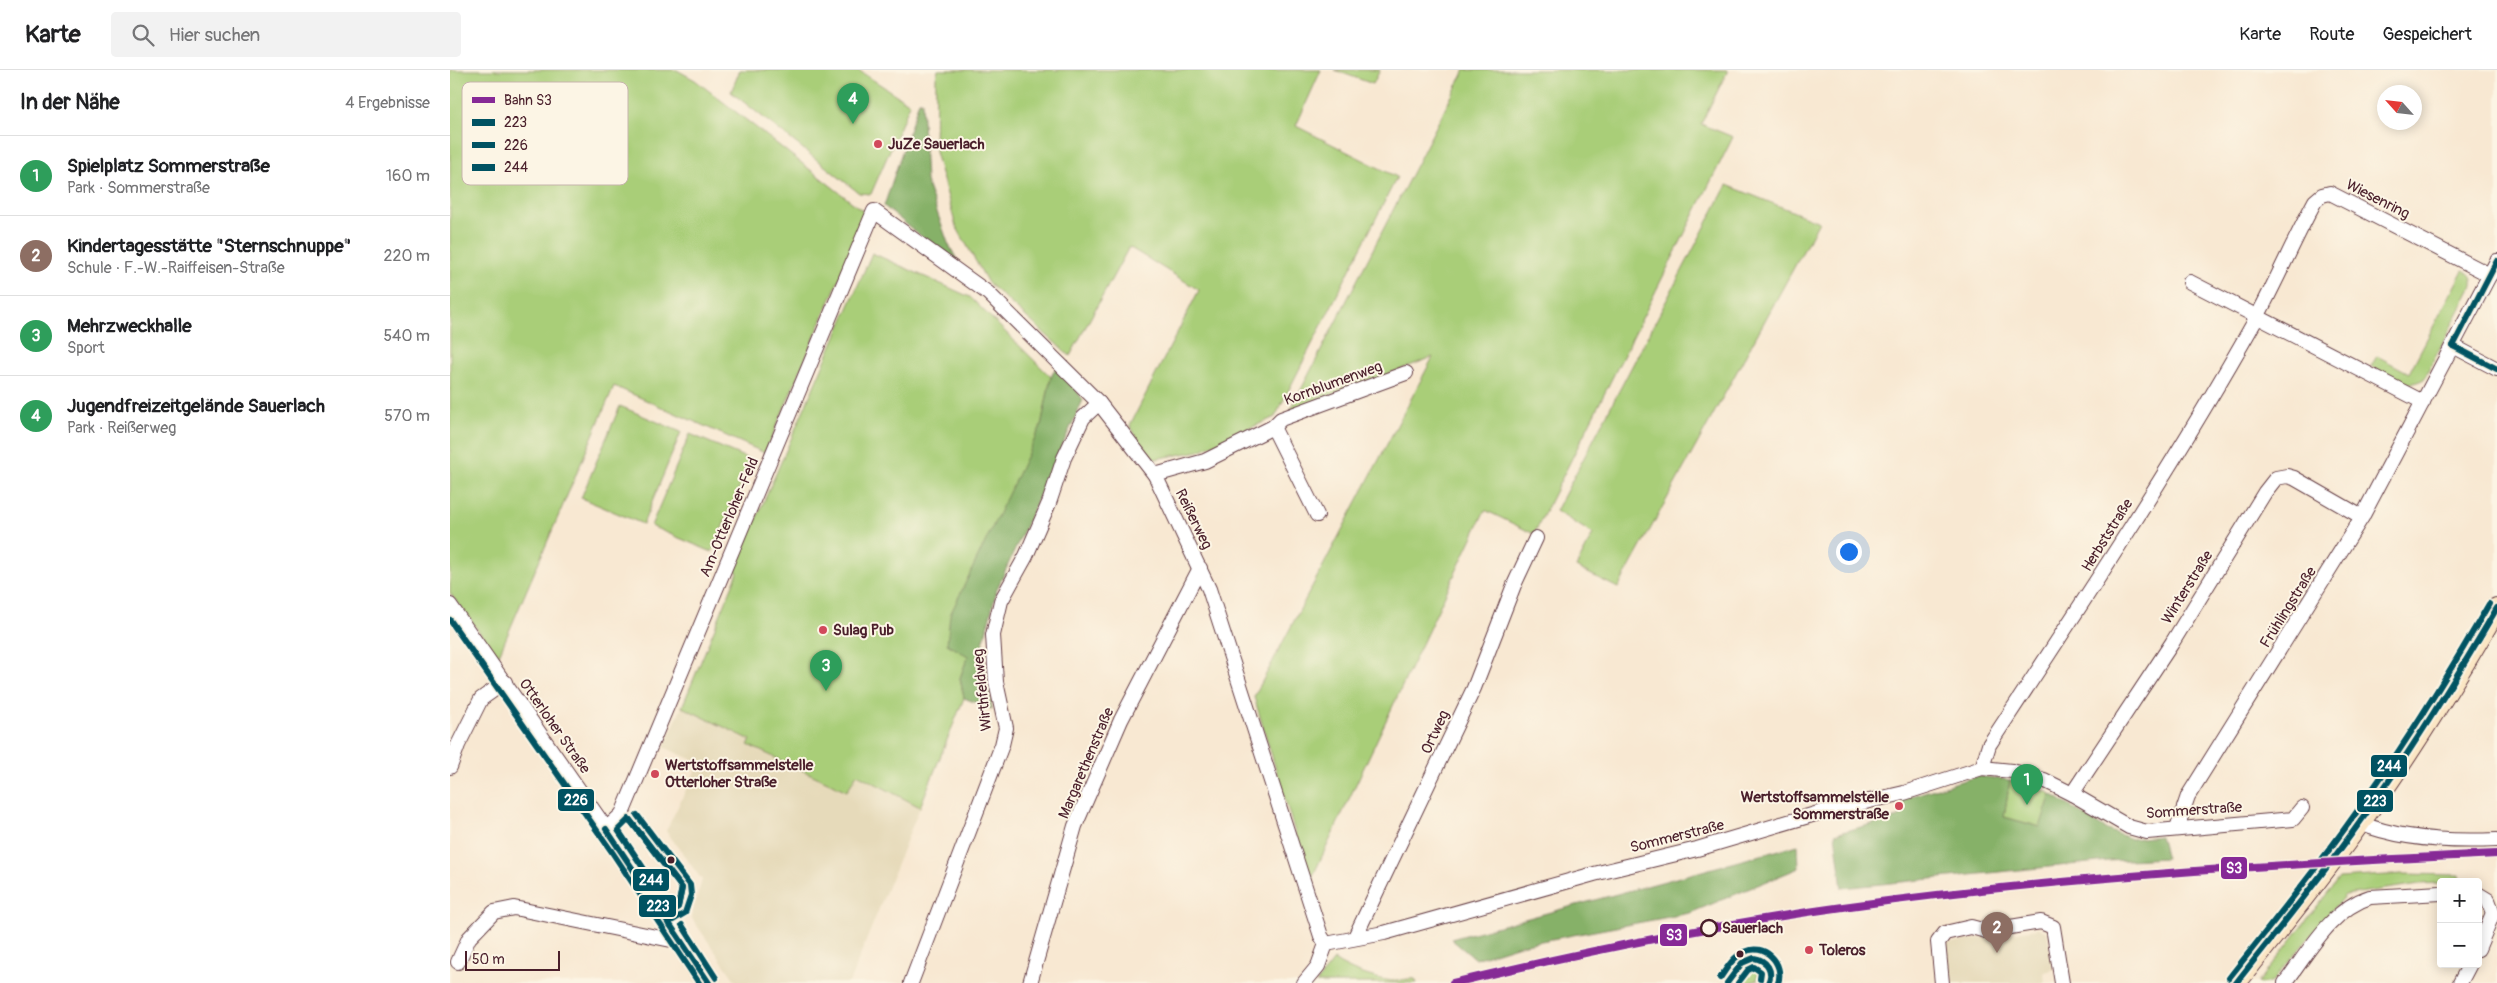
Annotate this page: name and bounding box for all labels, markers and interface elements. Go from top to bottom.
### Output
search box [111,12,461,57]
text: Karte [25,20,81,49]
icon: search [129,21,157,49]
text: Hier suchen [169,23,260,47]
text: Karte [2239,23,2281,46]
text: Route [2309,23,2354,46]
text: Gespeichert [2382,23,2472,46]
legend [462,82,628,185]
pin: 4 [837,83,869,124]
north arrow [2377,85,2422,130]
text: In der Nähe [20,89,120,116]
text: Bahn S3 [504,92,552,109]
text: 4 Ergebnisse [345,93,430,113]
text: 223 [504,114,527,131]
place label: JuZe Sauerlach [888,135,985,154]
text: 226 [504,137,528,154]
marker: JuZe Sauerlach [872,138,884,150]
text: Spielplatz Sommerstraße [67,154,270,178]
text: 244 [504,159,528,176]
text: 1 [33,166,39,186]
text: 160 m [386,166,430,186]
street label: Wiesenring [2343,175,2413,224]
text: Park · Sommerstraße [67,178,210,198]
text: Kindertagesstätte "Sternschnuppe" [67,234,351,258]
text: 2 [32,246,40,266]
text: 220 m [384,246,430,266]
text: Schule · F.-W.-Raiffeisen-Straße [67,258,285,278]
text: Mehrzweckhalle [67,314,192,338]
text: 3 [32,326,40,346]
text: 540 m [383,326,430,346]
text: Sport [67,338,105,358]
street label: Kornblumenweg [1282,357,1385,410]
text: Jugendfreizeitgelände Sauerlach [67,394,325,418]
text: 4 [31,406,41,426]
text: 570 m [384,406,430,426]
text: Park · Reißerweg [67,418,176,438]
street label: Am-Otterloher-Feld [696,454,763,580]
street label: Reißerweg [1171,486,1216,552]
street label: Herbststraße [2078,495,2138,575]
your location [1836,539,1862,565]
street label: Winterstraße [2157,546,2218,628]
street label: Frühlingstraße [2256,563,2321,651]
place label: Sulag Pub [833,621,894,640]
marker: Sulag Pub [817,624,829,636]
street label: Wirthfeldweg [969,648,996,732]
pin: 3 [810,650,842,691]
street label: Otterloher Straße [515,675,595,778]
street label: Margarethenstraße [1054,704,1119,822]
street label: Ortweg [1417,707,1454,757]
line badge: 244 [2370,754,2408,778]
place label: Wertstoffsammelstelle Otterloher Straße [665,756,814,792]
text: 244 [2377,758,2402,775]
pin: 1 [2011,764,2043,805]
marker: Wertstoffsammelstelle Otterloher Straße [649,768,661,780]
line badge: 226 [557,788,595,812]
place label: Wertstoffsammelstelle Sommerstraße [1741,788,1890,824]
line badge: 223 [2356,789,2394,813]
text: 226 [564,792,588,809]
text: 223 [2363,793,2387,810]
street label: Sommerstraße [2145,798,2243,823]
marker: Wertstoffsammelstelle Sommerstraße [1893,800,1905,812]
street label: Sommerstraße [1628,815,1727,857]
unlabelled marker [666,855,676,865]
line badge: S3 [2220,856,2248,880]
text: S3 [2226,860,2242,877]
line badge: 244 [632,868,670,892]
text: 244 [639,872,664,889]
map controls [2437,878,2482,968]
button: + [2437,878,2482,923]
line badge: 223 [638,894,677,918]
text: 223 [646,898,670,915]
pin: 2 [1981,912,2013,953]
marker: Sauerlach [1700,919,1718,937]
place label: Sauerlach [1722,919,1783,938]
line badge: S3 [1659,923,1688,947]
button: − [2437,923,2482,968]
text: S3 [1666,927,1682,944]
place label: Toleros [1818,941,1866,960]
marker: Toleros [1803,944,1815,956]
scale bar [465,948,560,971]
unlabelled marker [1735,949,1745,959]
text: 50 m [472,951,505,968]

